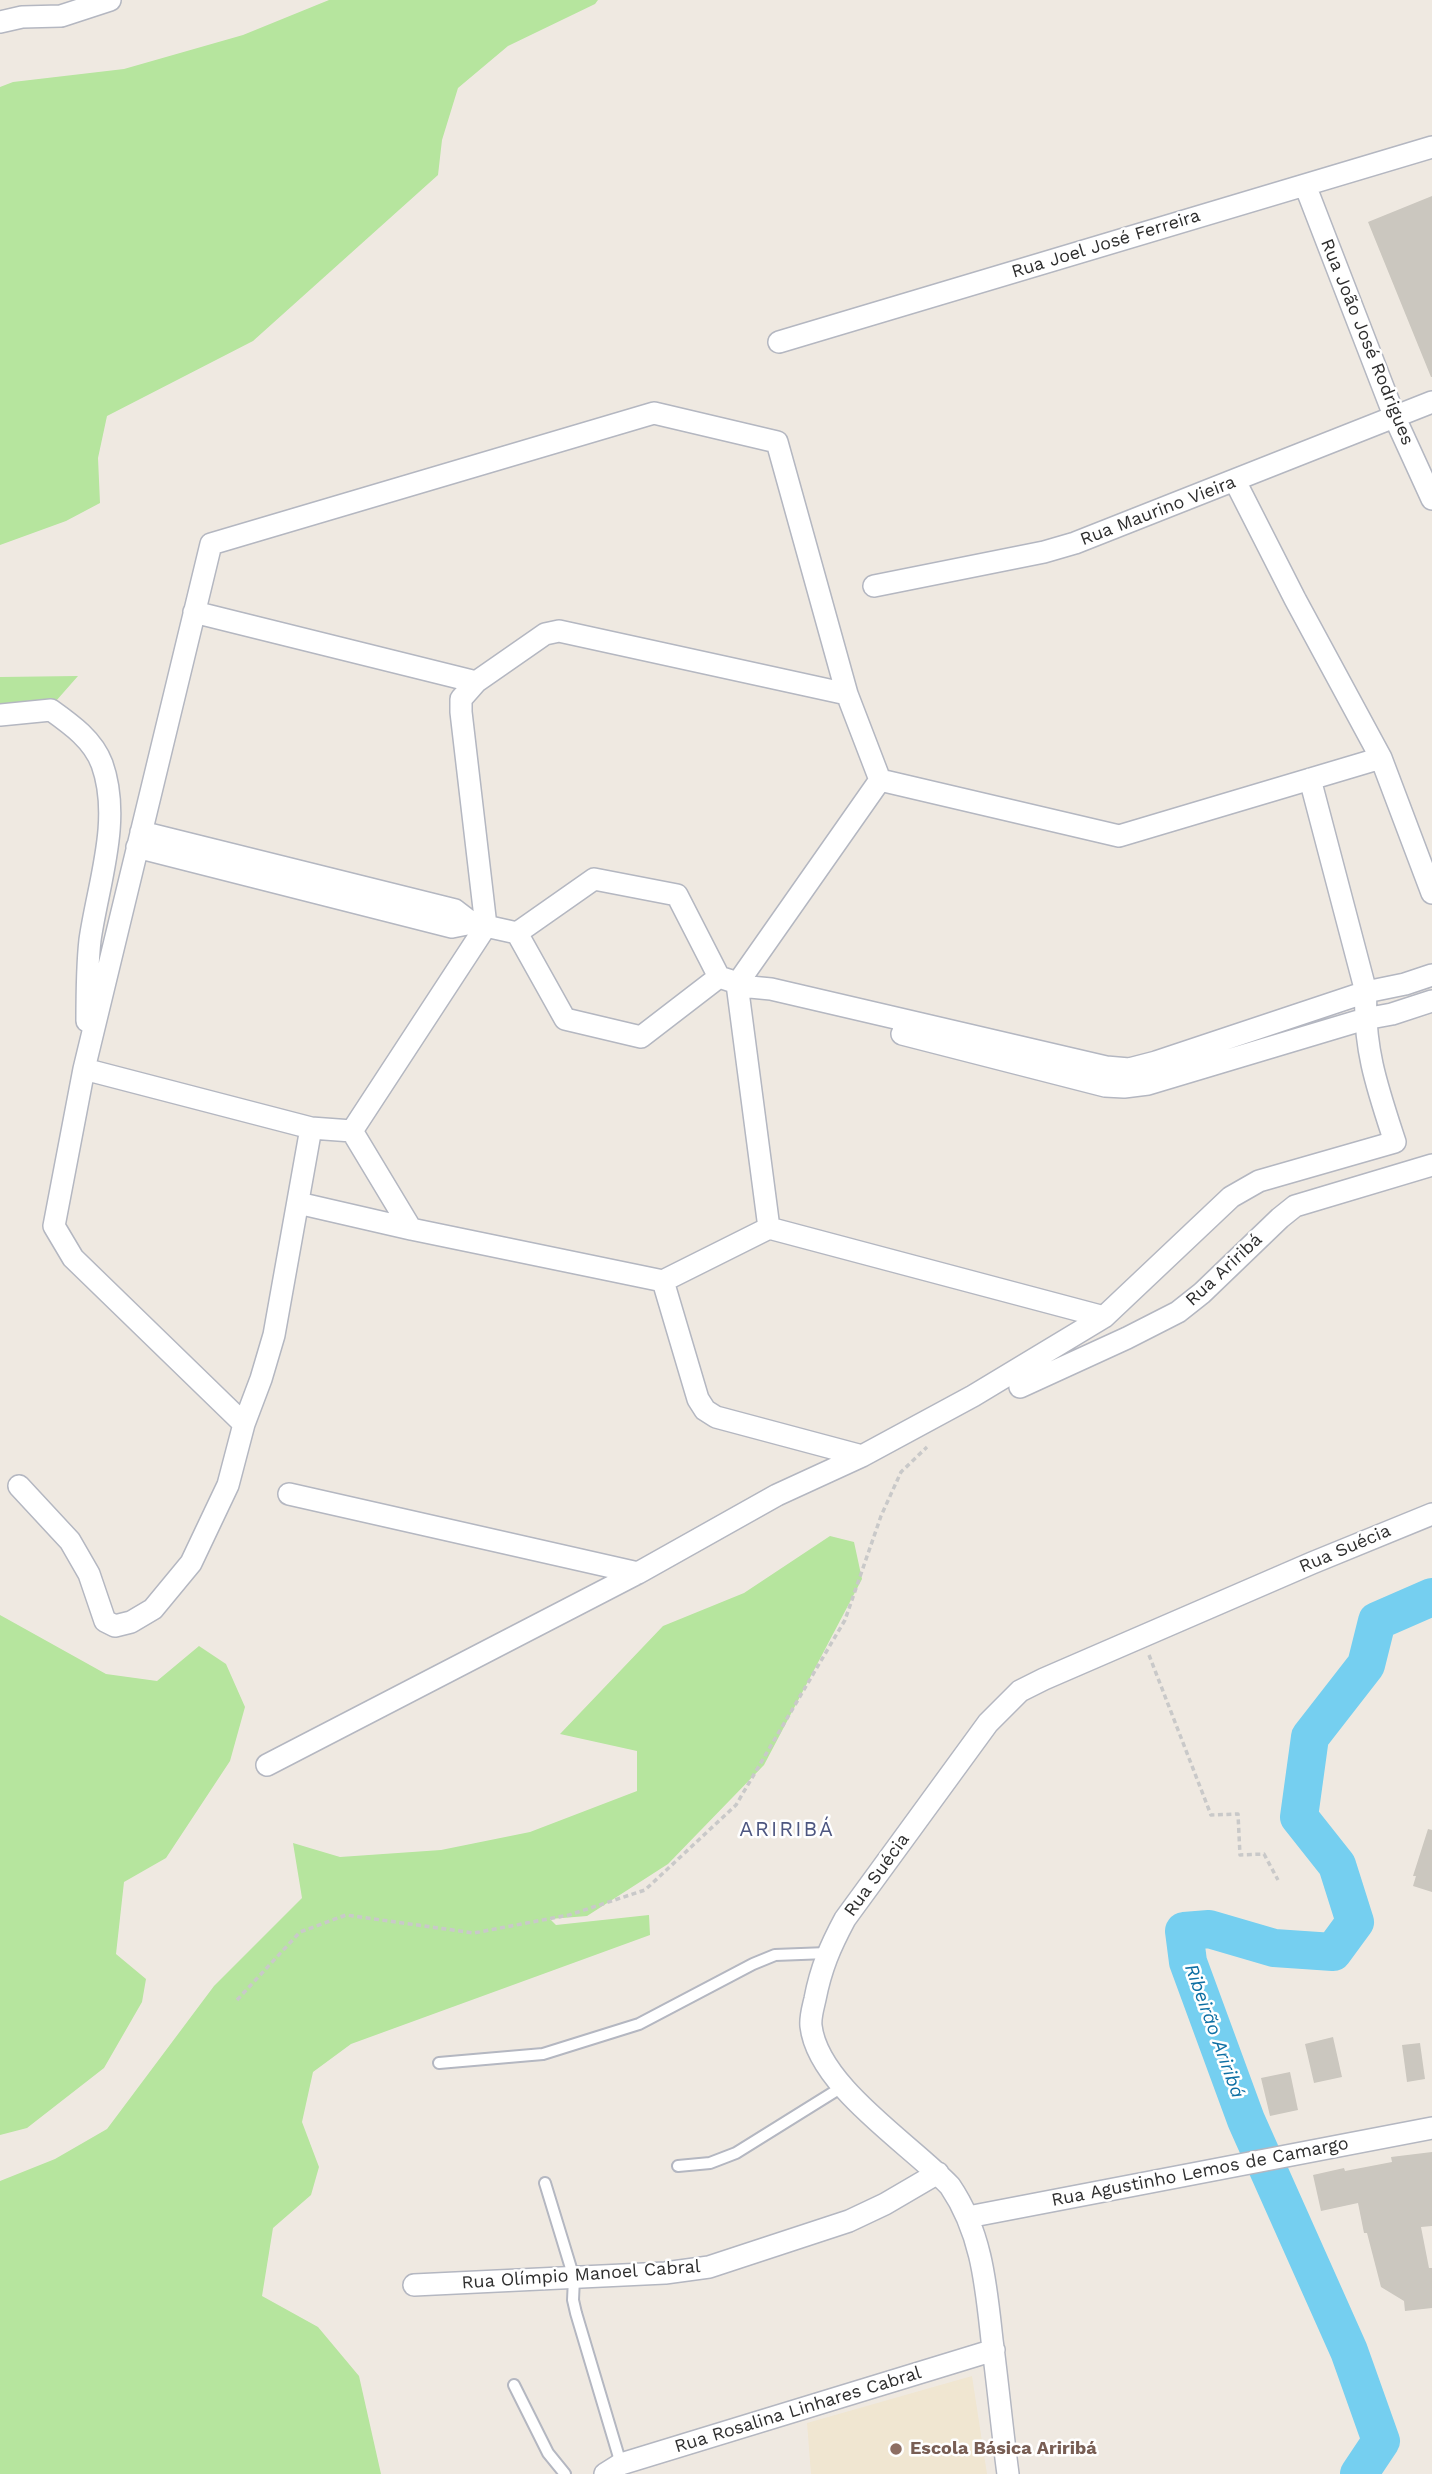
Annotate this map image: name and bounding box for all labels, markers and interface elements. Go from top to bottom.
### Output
street label: Rua Joel José Ferreira [1009,205,1203,283]
street label: Rua João José Rodrigues [1316,236,1418,448]
street label: Rua Maurino Vieira [1077,471,1239,551]
street label: Rua Ariribá [1181,1229,1267,1311]
street label: Rua Suécia [1296,1520,1394,1578]
district label: ARIRIBÁ [740,1817,834,1843]
street label: Rua Suécia [840,1829,914,1921]
water label: Ribeirão Ariribá [1179,1961,1249,2101]
street label: Rua Agustinho Lemos de Camargo [1050,2133,1350,2211]
street label: Rua Olímpio Manoel Cabral [461,2256,701,2294]
street label: Rua Rosalina Linhares Cabral [672,2362,924,2458]
place label: Escola Básica Ariribá [910,2438,1097,2460]
marker: Escola Básica Ariribá [888,2441,904,2457]

